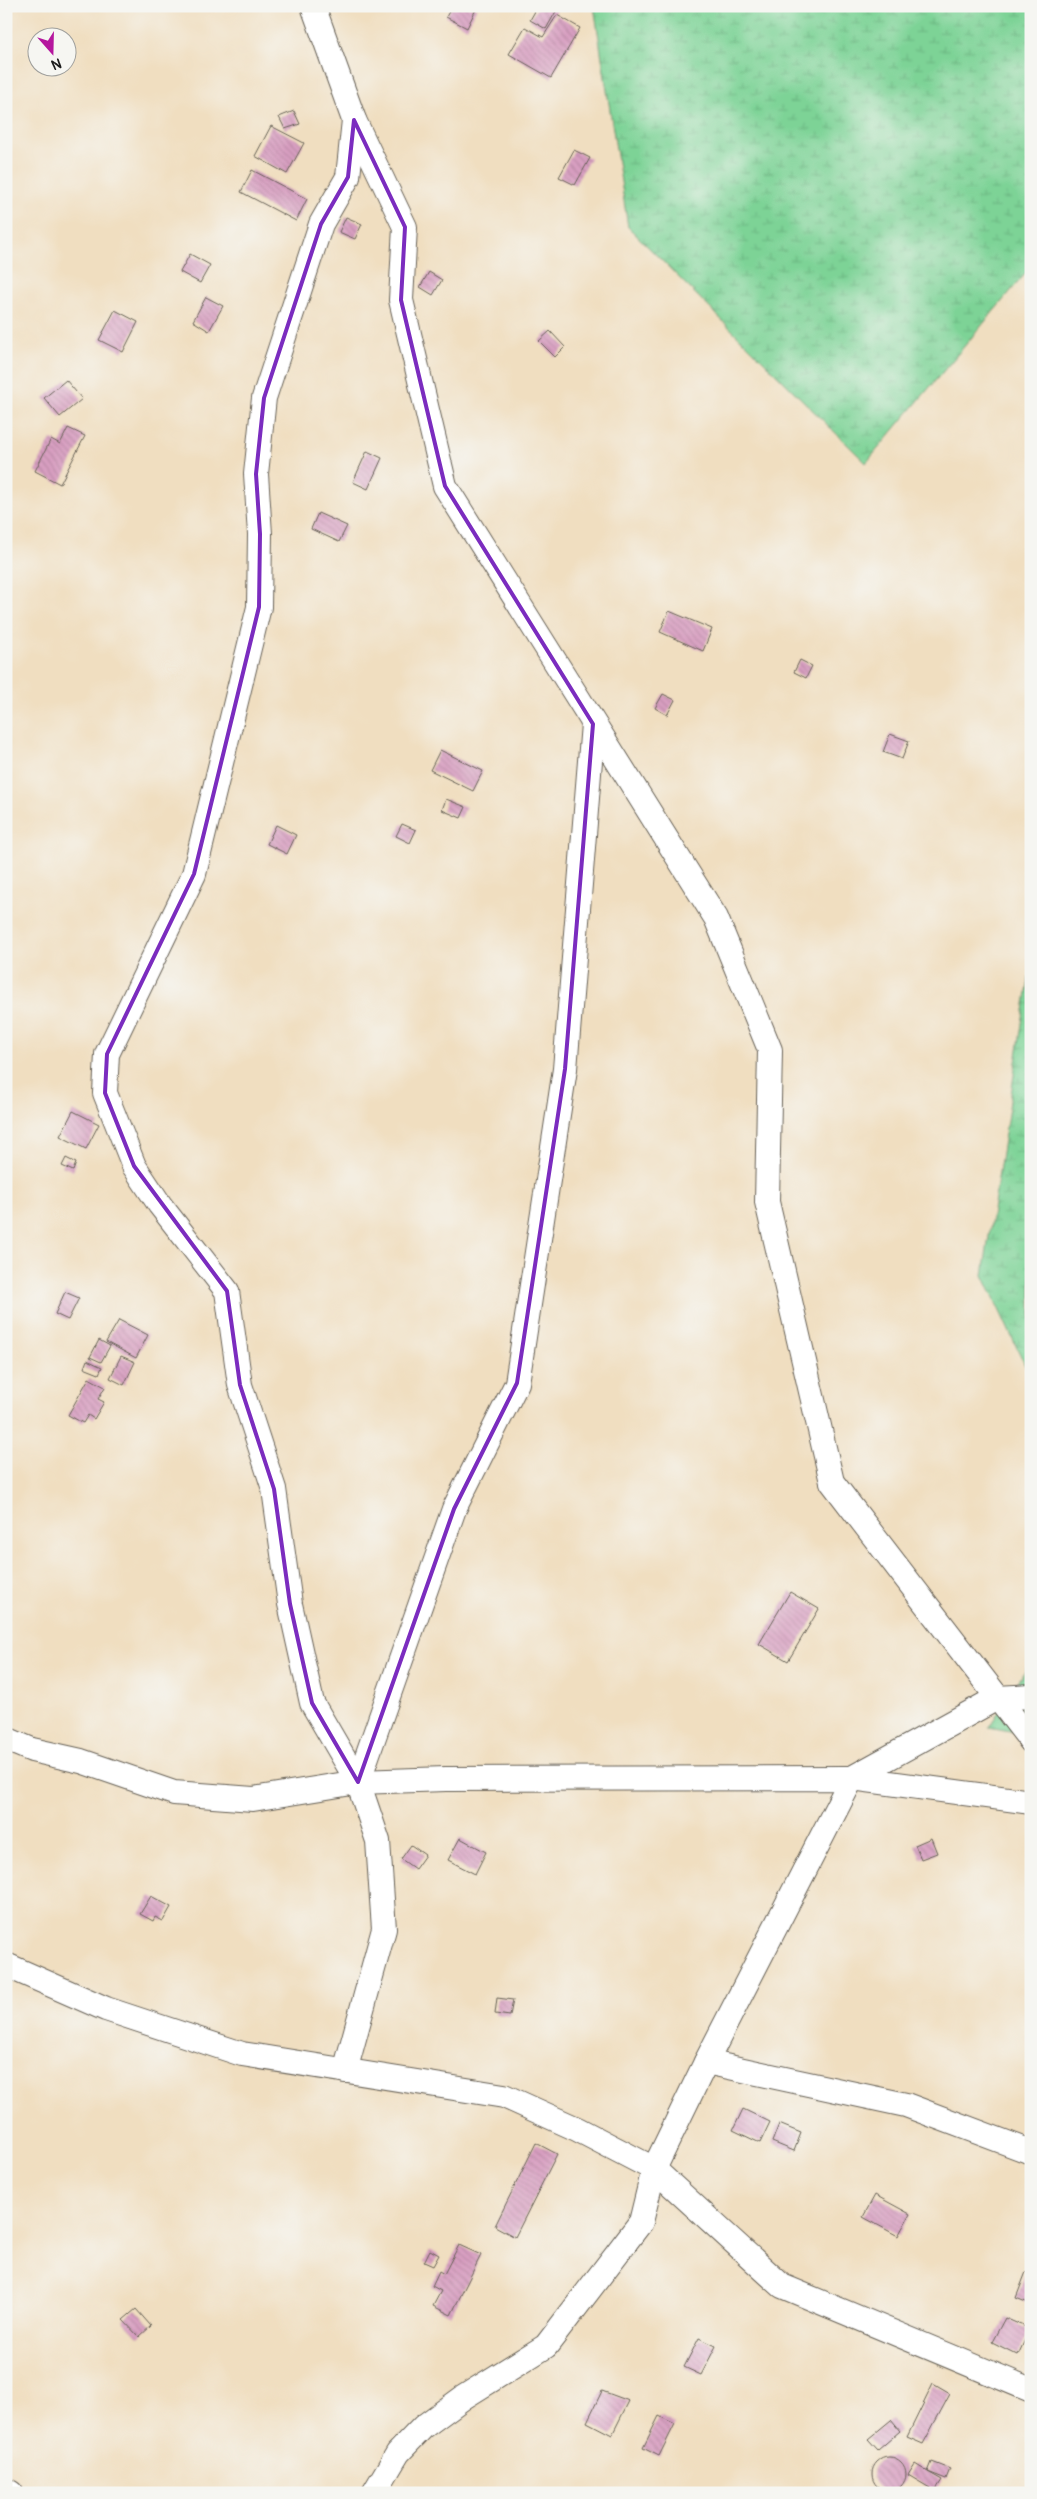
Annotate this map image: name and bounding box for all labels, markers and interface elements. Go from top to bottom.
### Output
north arrow [28,28,78,78]
text: N [49,54,64,73]

